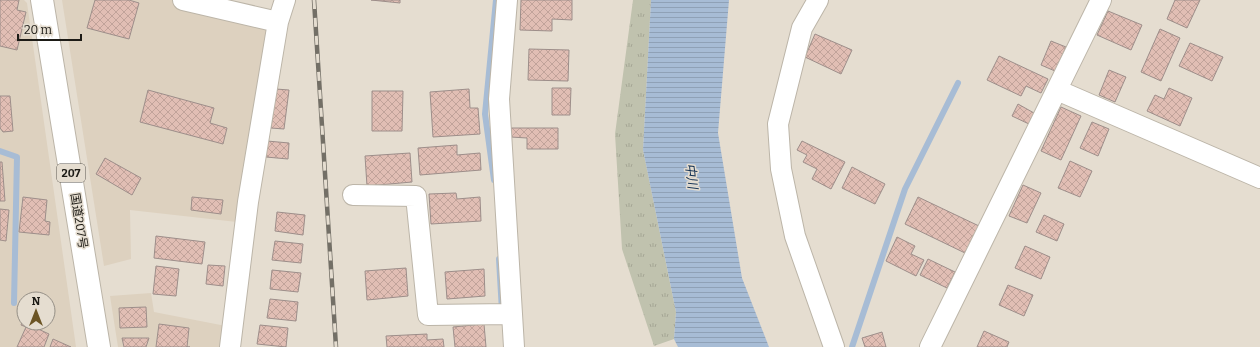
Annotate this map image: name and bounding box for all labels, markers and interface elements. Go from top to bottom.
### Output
scale bar [18,16,81,42]
text: 20 m [24,23,53,37]
water label: 中川 [682,162,701,192]
road number: 207 [57,164,85,182]
street label: 国道207号 [68,192,90,250]
north arrow [16,291,56,331]
text: N [32,295,41,308]

